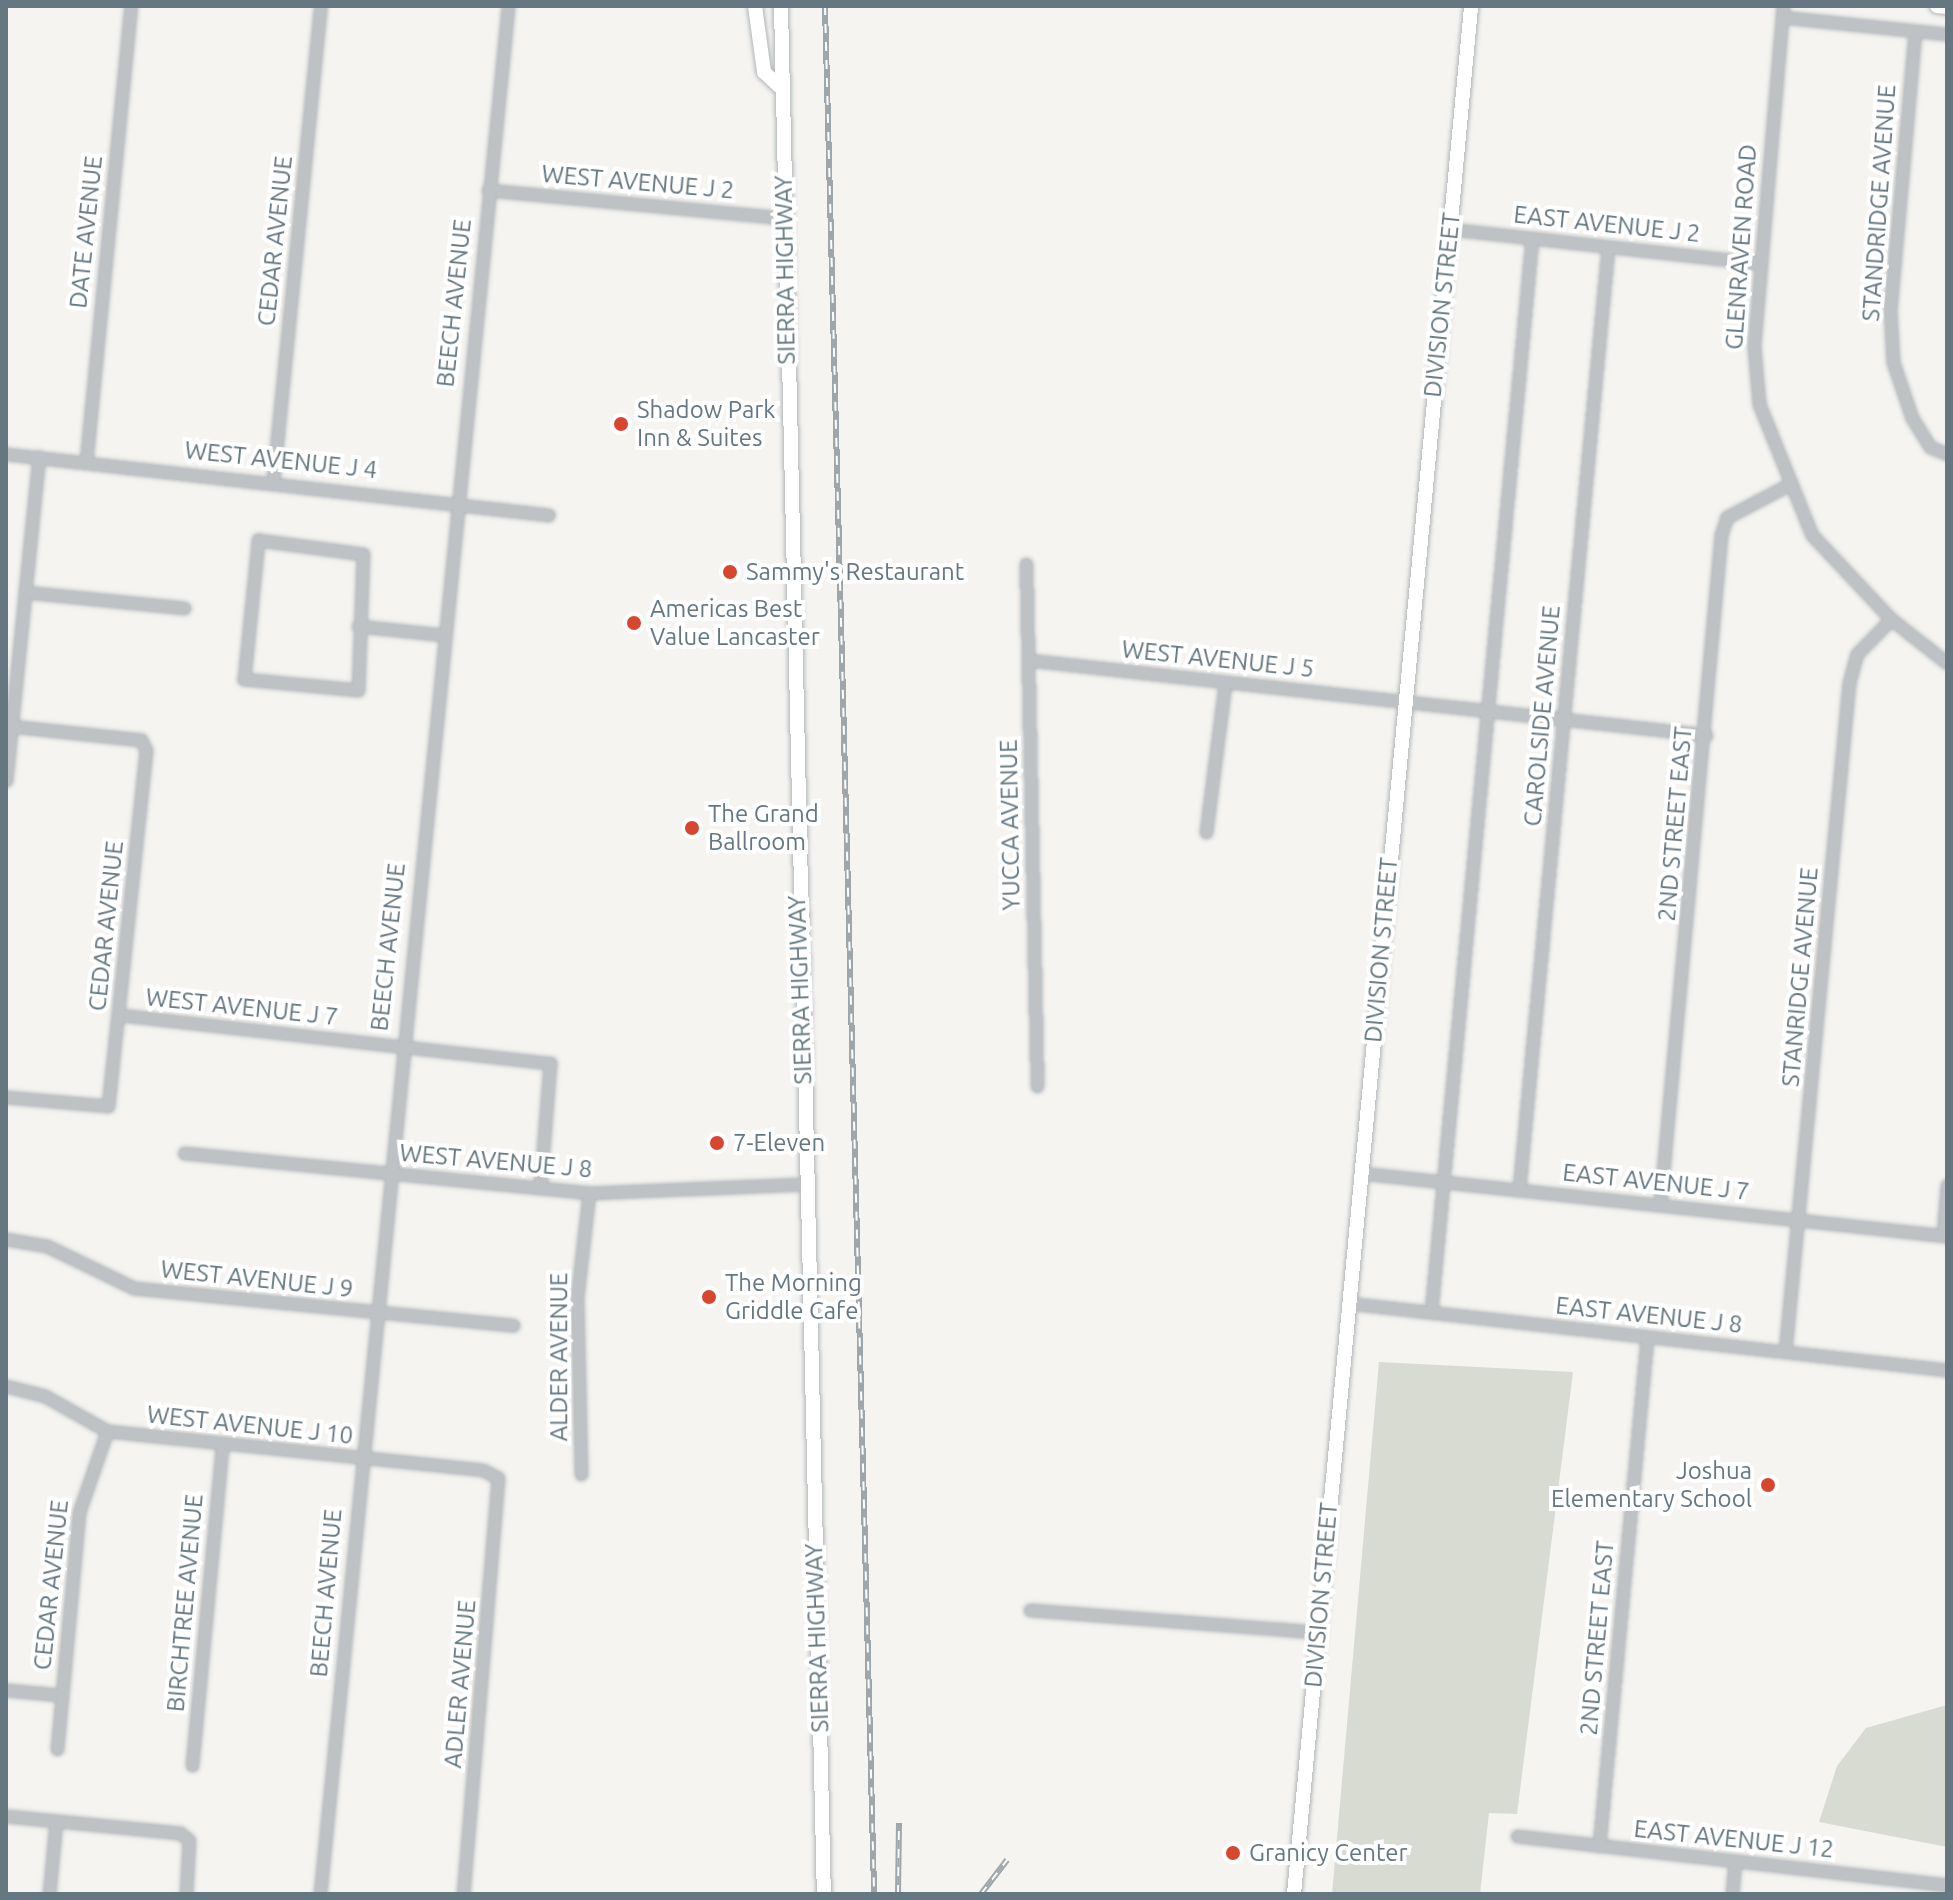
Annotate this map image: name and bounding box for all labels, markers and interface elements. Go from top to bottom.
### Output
street label: STANDRIDGE AVENUE [1856,84,1902,322]
street label: GLENRAVEN ROAD [1719,143,1763,351]
street label: DATE AVENUE [64,154,108,310]
street label: CEDAR AVENUE [252,154,298,328]
street label: WEST AVENUE J 2 [540,159,736,205]
street label: SIERRA HIGHWAY [769,175,801,365]
street label: EAST AVENUE J 2 [1512,200,1702,248]
street label: DIVISION STREET [1418,211,1466,399]
street label: BEECH AVENUE [431,218,477,388]
place label: Shadow Park Inn & Suites [637,396,775,452]
marker: Shadow Park Inn & Suites [612,415,630,433]
street label: WEST AVENUE J 4 [183,436,379,484]
place label: Sammy's Restaurant [746,558,964,586]
marker: Sammy's Restaurant [721,563,739,581]
place label: Americas Best Value Lancaster [650,595,820,651]
street label: CAROLSIDE AVENUE [1518,604,1566,828]
marker: Americas Best Value Lancaster [625,614,643,632]
street label: WEST AVENUE J 5 [1120,635,1316,683]
street label: 2ND STREET EAST [1652,725,1698,923]
street label: YUCCA AVENUE [994,739,1026,911]
place label: The Grand Ballroom [708,800,819,856]
marker: The Grand Ballroom [683,819,701,837]
street label: CEDAR AVENUE [83,839,129,1013]
street label: DIVISION STREET [1359,856,1403,1044]
street label: BEECH AVENUE [365,862,411,1032]
street label: STANRIDGE AVENUE [1776,866,1824,1088]
street label: SIERRA HIGHWAY [782,895,818,1085]
street label: WEST AVENUE J 7 [144,983,340,1031]
place label: 7-Eleven [733,1129,825,1157]
marker: 7-Eleven [708,1134,726,1152]
street label: WEST AVENUE J 8 [398,1138,594,1184]
street label: EAST AVENUE J 7 [1561,1158,1751,1206]
street label: WEST AVENUE J 9 [159,1255,355,1303]
place label: The Morning Griddle Cafe [725,1269,862,1325]
street label: ALDER AVENUE [545,1273,573,1441]
marker: The Morning Griddle Cafe [700,1288,718,1306]
street label: EAST AVENUE J 8 [1554,1291,1744,1339]
street label: WEST AVENUE J 10 [146,1400,354,1450]
place label: Joshua Elementary School [1551,1457,1752,1513]
marker: Joshua Elementary School [1759,1476,1777,1494]
street label: BIRCHTREE AVENUE [161,1493,209,1713]
street label: CEDAR AVENUE [28,1498,74,1672]
street label: DIVISION STREET [1299,1501,1343,1689]
street label: BEECH AVENUE [304,1508,348,1678]
street label: 2ND STREET EAST [1574,1539,1620,1737]
street label: SIERRA HIGHWAY [799,1543,835,1733]
street label: ADLER AVENUE [438,1599,482,1769]
street label: EAST AVENUE J 12 [1632,1814,1836,1864]
place label: Granicy Center [1249,1839,1408,1867]
marker: Granicy Center [1224,1844,1242,1862]

